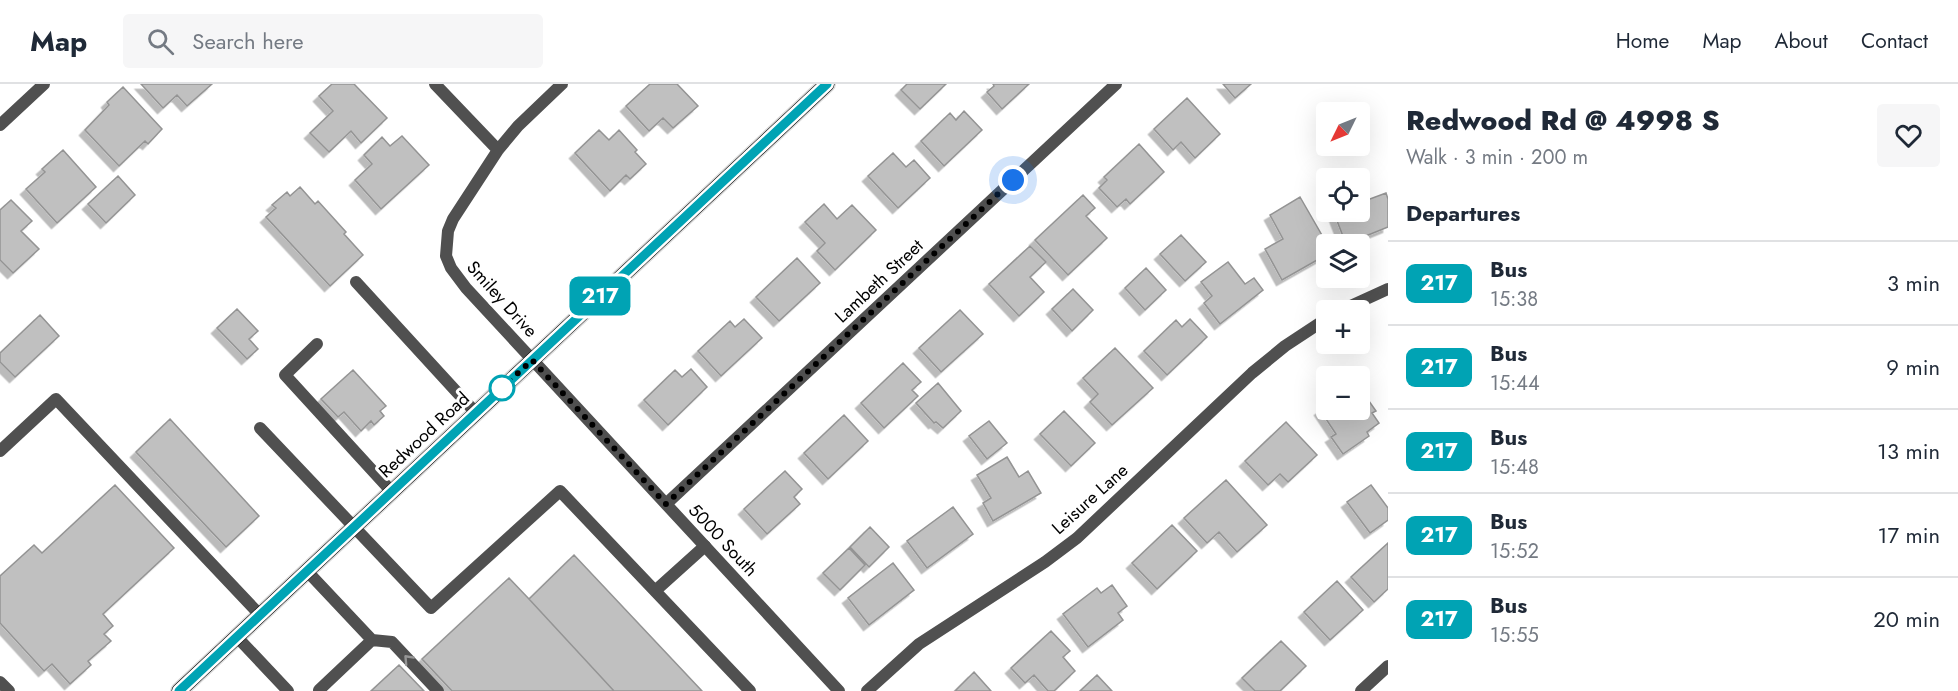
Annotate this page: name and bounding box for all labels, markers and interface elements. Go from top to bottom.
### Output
search box [123,14,543,68]
text: Map [30,21,87,62]
icon: search [144,25,177,58]
text: Search here [192,25,304,57]
text: Home [1616,26,1669,56]
text: Map [1702,26,1742,56]
text: About [1775,26,1828,56]
text: Contact [1861,26,1928,56]
text: Redwood Rd @ 4998 S [1406,100,1720,141]
north arrow [1316,102,1370,156]
map controls [1316,102,1370,420]
button: heart [1877,104,1940,167]
text: Walk · 3 min · 200 m [1406,143,1588,172]
your location [998,165,1028,195]
button: locate [1316,168,1370,222]
text: Departures [1406,197,1520,229]
street label: Lambeth Street [829,233,929,329]
button: layers [1316,234,1370,288]
text: Bus [1490,253,1527,285]
street label: Smiley Drive [461,255,543,343]
text: 3 min [1887,267,1940,299]
text: 217 [1420,268,1458,298]
line badge: 217 [566,276,634,316]
text: 217 [581,281,619,311]
text: 15:38 [1490,285,1538,314]
button: + [1316,300,1370,354]
text: Bus [1490,337,1527,369]
text: 9 min [1886,351,1940,383]
text: 217 [1420,352,1458,382]
button: − [1316,366,1370,420]
text: 15:44 [1490,369,1540,398]
unlabelled marker [489,375,515,401]
street label: Redwood Road [373,386,475,484]
text: Bus [1490,421,1527,453]
text: 13 min [1877,435,1940,467]
text: 217 [1420,436,1458,466]
text: 15:48 [1490,453,1539,482]
street label: Leisure Lane [1046,458,1134,540]
street label: 5000 South [683,498,763,582]
text: Bus [1490,505,1527,537]
text: 17 min [1878,519,1940,551]
text: 217 [1420,520,1458,550]
text: 15:52 [1490,537,1539,566]
text: Bus [1490,589,1527,621]
text: 20 min [1873,603,1940,635]
text: 217 [1420,604,1458,634]
text: 15:55 [1490,621,1539,650]
one-way arrow [404,656,415,666]

